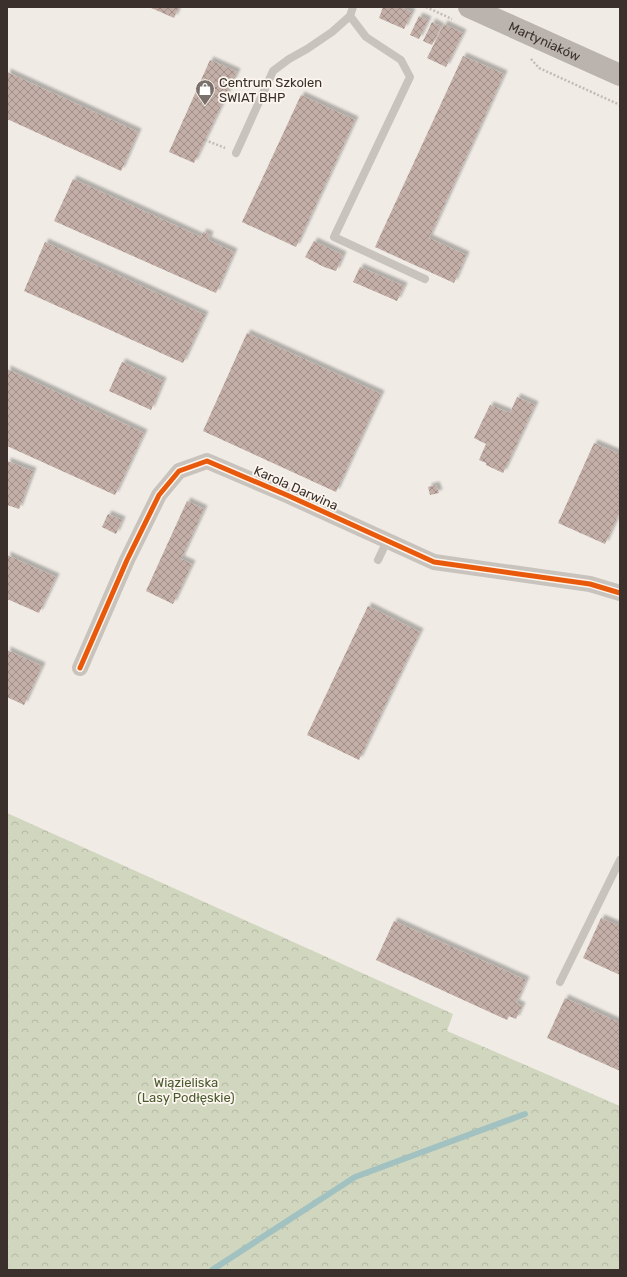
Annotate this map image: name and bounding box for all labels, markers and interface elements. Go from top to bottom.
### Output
street label: Martyniaków [506,18,583,64]
place label: Centrum Szkolen SWIAT BHP [219,75,322,105]
shop icon: Centrum Szkolen SWIAT BHP [194,78,216,106]
street label: Karola Darwina [252,463,340,513]
park label: Wiązieliska (Lasy Podłęskie) [137,1075,235,1105]

